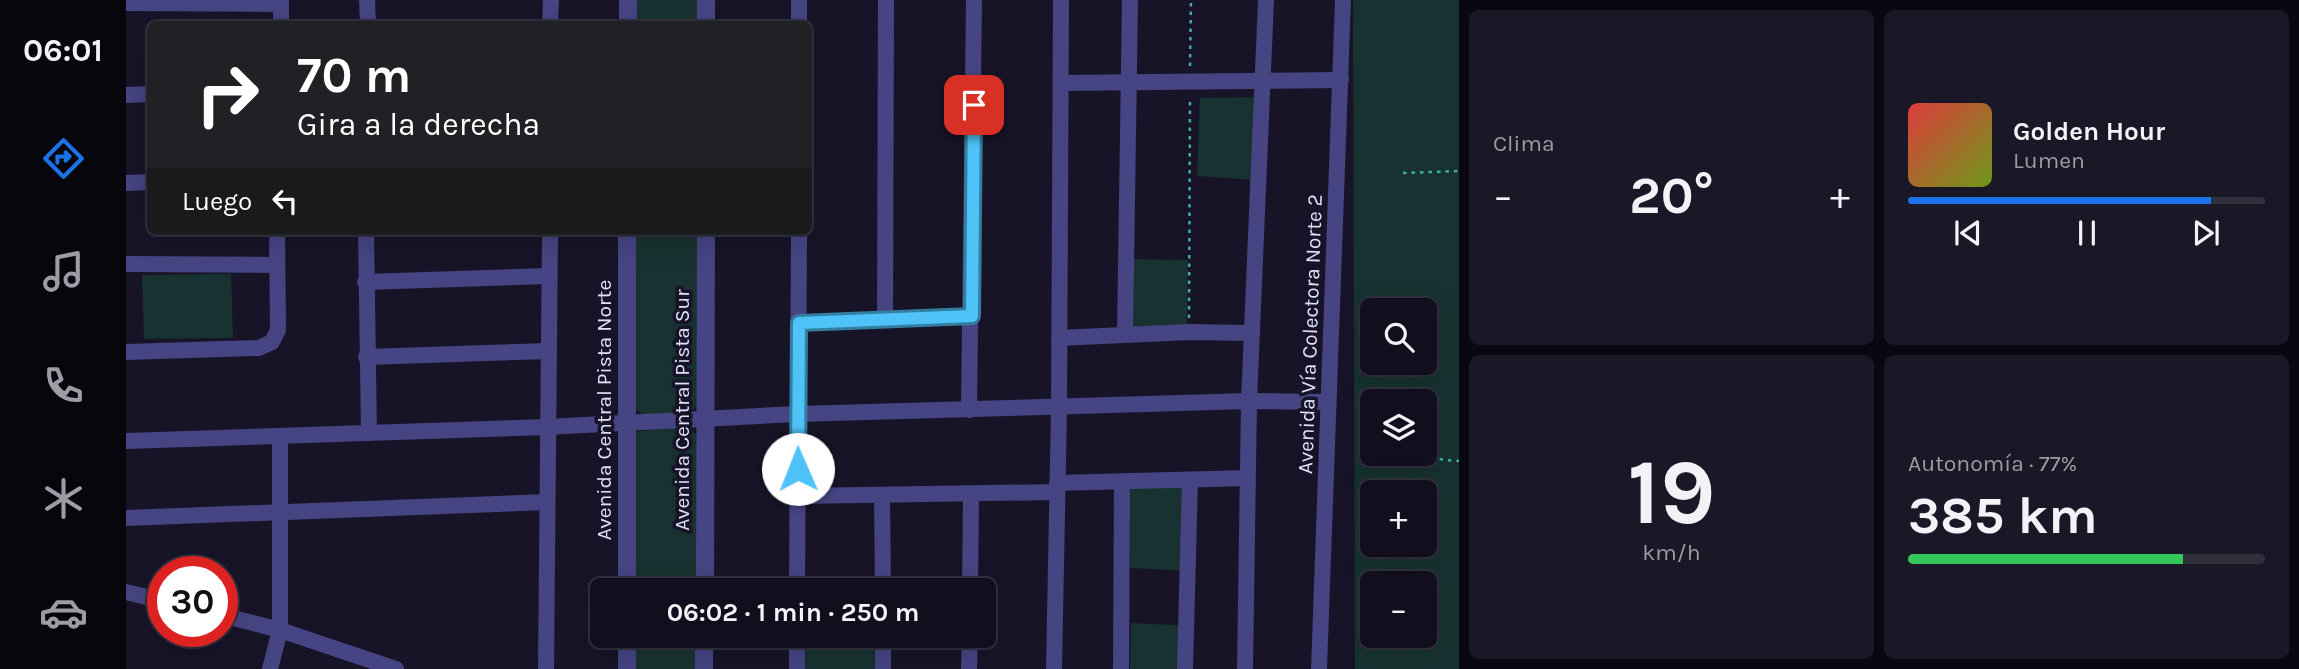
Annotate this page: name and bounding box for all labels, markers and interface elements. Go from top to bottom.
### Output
text: 06:01 [23,32,103,69]
text: 70 m [297,47,411,104]
icon: right [182,49,273,140]
pin [944,75,1004,135]
icon: arrive [955,86,993,124]
text: Gira a la derecha [297,106,540,143]
text: Golden Hour [2013,116,2165,147]
text: Clima [1493,130,1555,157]
icon: directions [39,134,88,183]
text: Lumen [2013,147,2085,174]
text: 20° [1629,165,1714,226]
text: − [1493,174,1513,219]
text: + [1830,174,1850,219]
icon: left [266,182,304,220]
text: Luego [182,186,252,217]
street label: Avenida Vía Colectora Norte 2 [1293,194,1327,474]
icon: previous [1949,214,1987,252]
icon: pause [2068,214,2106,252]
icon: next [2187,214,2225,252]
icon: music [39,247,88,296]
street label: Avenida Central Pista Norte [592,280,616,540]
street label: Avenida Central Pista Sur [670,289,694,531]
map controls [1360,298,1437,648]
button: search [1360,298,1437,375]
icon: phone [39,361,88,410]
button: layers [1360,389,1437,466]
position arrow [761,432,835,506]
text: 19 [1628,440,1715,546]
text: Autonomía · 77% [1908,450,2077,477]
icon: climate [39,474,88,523]
button: + [1360,480,1437,557]
text: 385 km [1908,485,2098,546]
text: km/h [1642,539,1701,566]
speed limit sign: 30 [147,556,238,647]
button: − [1360,571,1437,648]
icon: car [39,588,88,637]
text: 06:02 · 1 min · 250 m [667,597,919,628]

